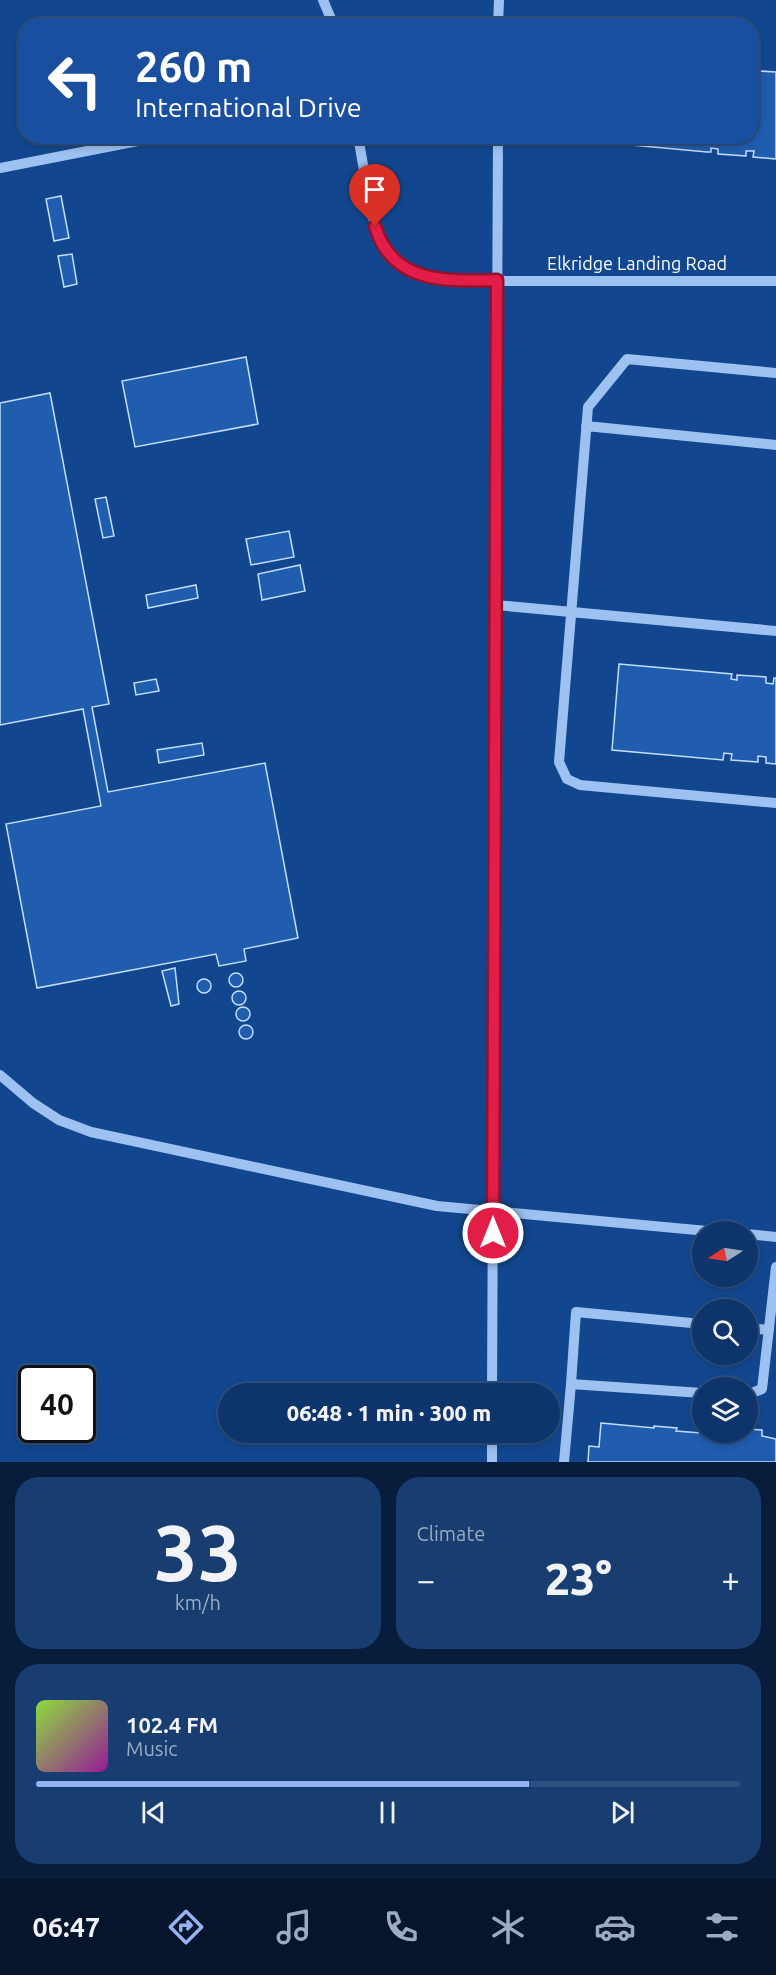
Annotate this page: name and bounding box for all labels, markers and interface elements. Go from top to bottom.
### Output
icon: left [36,42,114,120]
text: 260 m [135,43,252,90]
text: International Drive [135,92,362,122]
pin [349,164,400,226]
icon: arrive [358,173,391,206]
street label: Elkridge Landing Road [547,253,727,273]
position arrow [461,1201,525,1265]
north arrow [692,1221,758,1287]
map controls [692,1221,758,1443]
button: search [692,1299,758,1365]
speed limit sign: 40 [18,1365,96,1443]
button: layers [692,1377,758,1443]
text: 06:48 · 1 min · 300 m [287,1400,491,1425]
text: 33 [154,1508,242,1596]
text: Climate [417,1522,485,1545]
text: 23° [545,1553,612,1604]
text: − [417,1561,435,1598]
text: + [721,1561,740,1598]
text: km/h [175,1591,221,1614]
text: 102.4 FM [126,1712,218,1737]
text: Music [126,1737,178,1760]
icon: previous [137,1796,170,1829]
icon: pause [371,1796,404,1829]
icon: next [606,1796,639,1829]
icon: directions [165,1906,207,1948]
icon: music [273,1906,315,1948]
icon: phone [380,1906,422,1948]
icon: climate [487,1906,529,1948]
icon: car [594,1906,636,1948]
icon: filters [701,1906,743,1948]
text: 06:47 [33,1912,100,1942]

